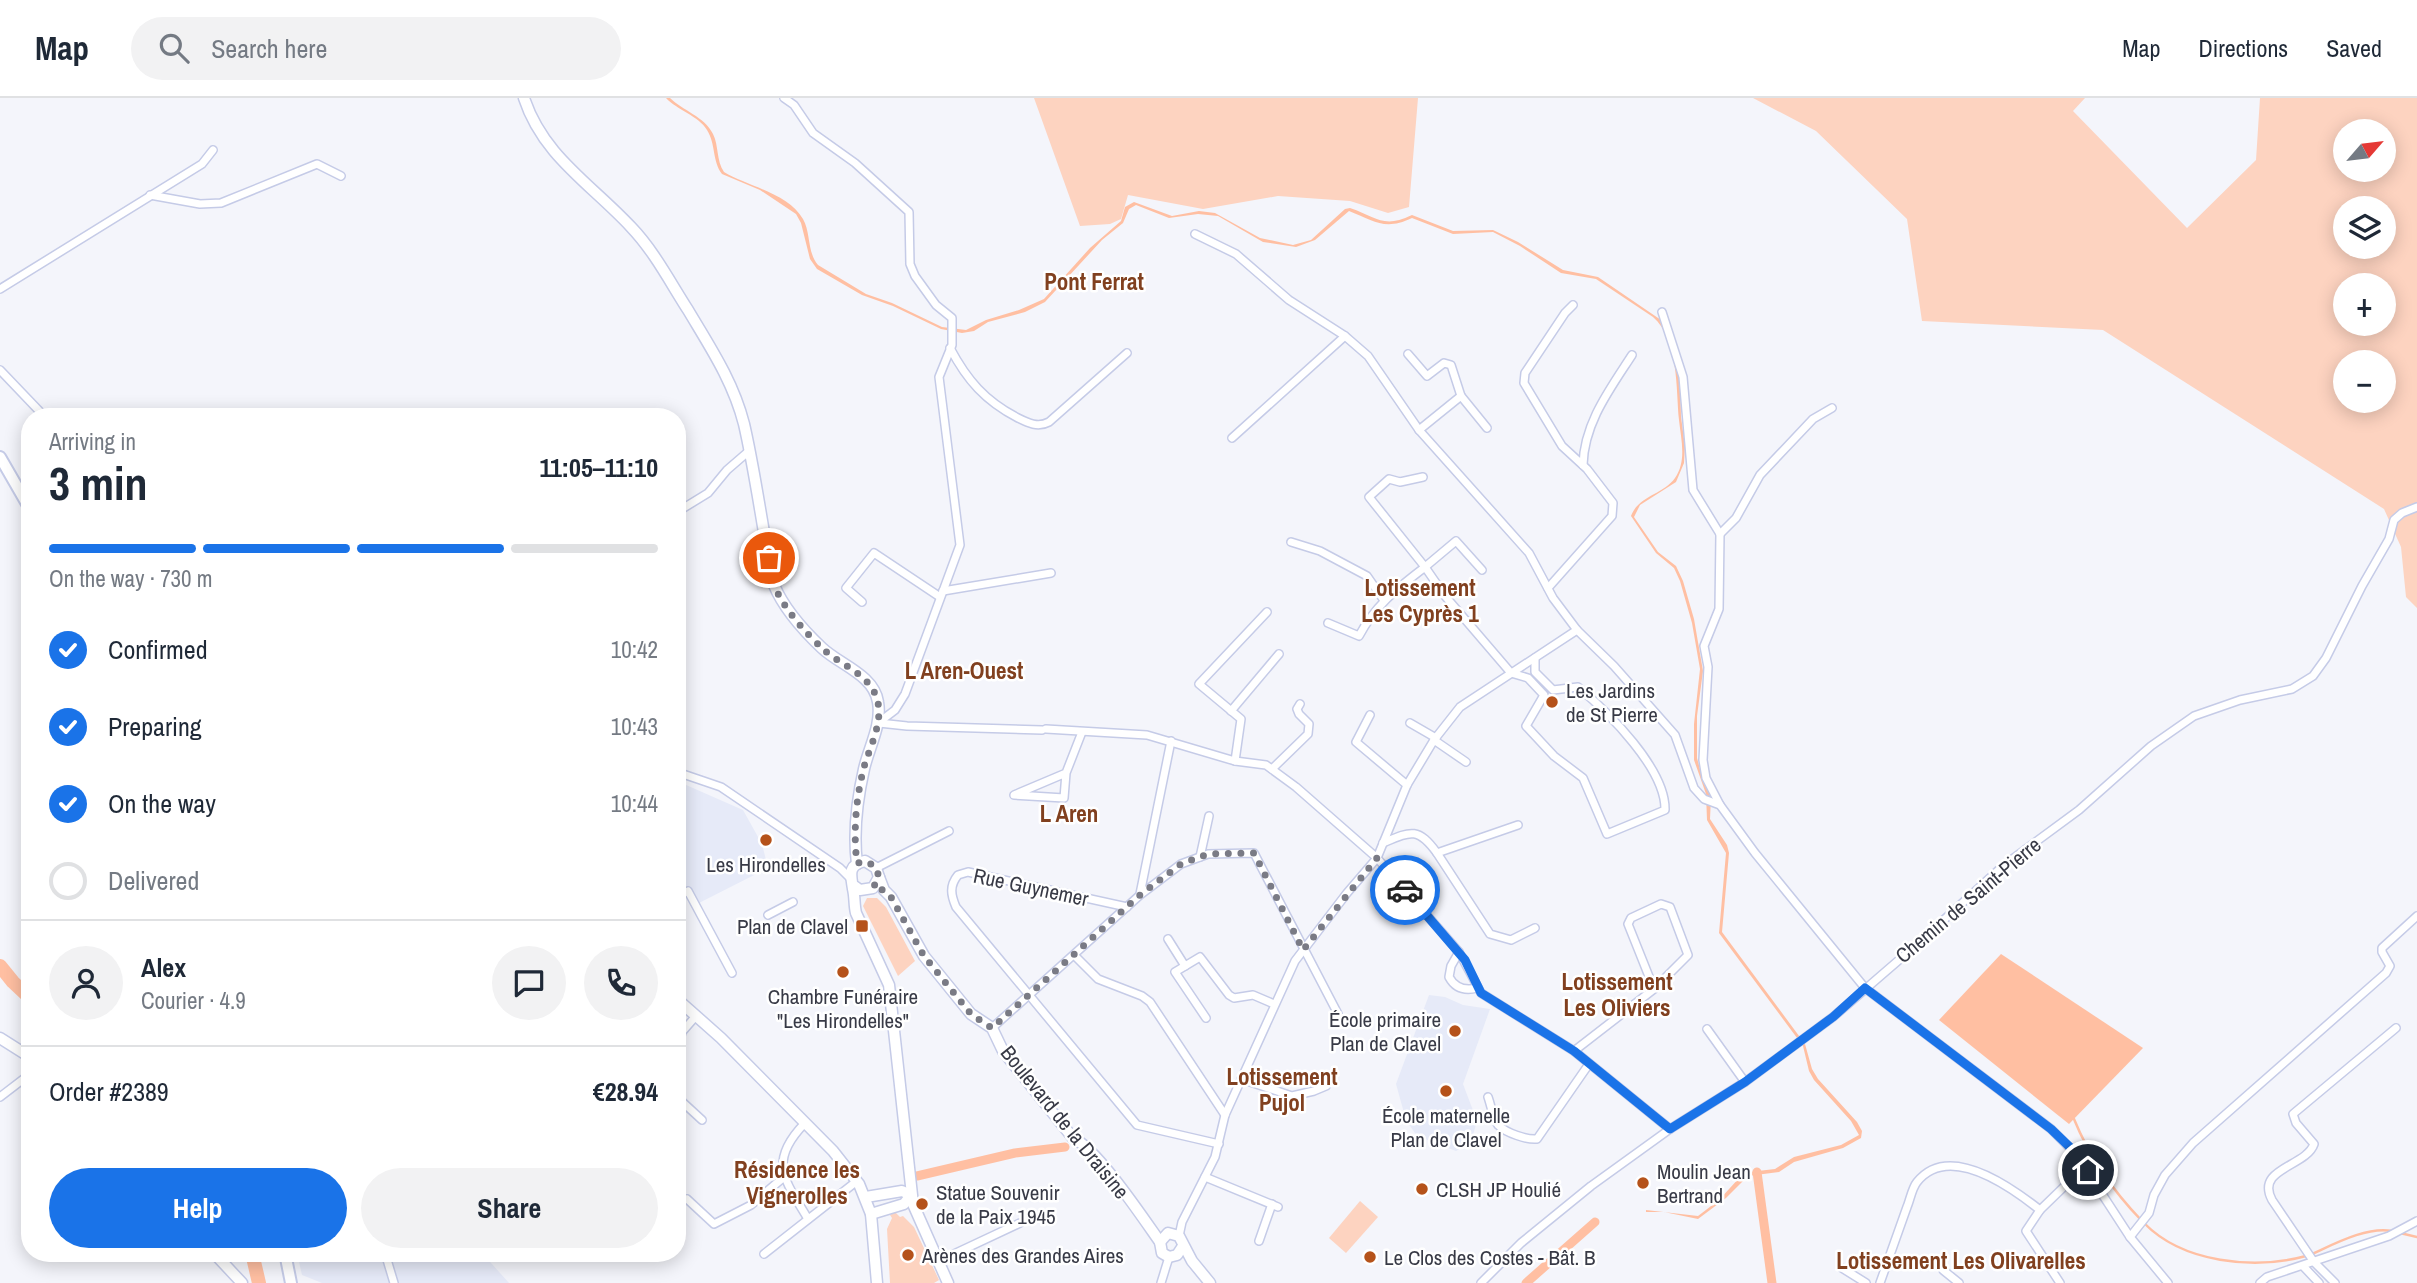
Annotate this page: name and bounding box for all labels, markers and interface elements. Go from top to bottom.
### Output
search box [131,17,621,80]
text: Map [35,26,89,70]
icon: search [155,29,193,67]
text: Search here [211,31,327,66]
text: Map [2122,32,2160,64]
text: Directions [2198,32,2288,64]
text: Saved [2326,32,2382,64]
north arrow [2333,119,2396,182]
map controls [2333,119,2396,413]
button: layers [2333,196,2396,259]
district label: Pont Ferrat [1044,266,1144,297]
button: + [2333,273,2396,336]
button: − [2333,350,2396,413]
text: Arriving in [49,426,136,457]
text: 11:05–11:10 [539,450,658,485]
text: 3 min [49,452,148,514]
pin [739,528,799,588]
icon: bag [750,539,788,577]
text: On the way · 730 m [49,563,213,594]
district label: Lotissement Les Cyprès 1 [1361,572,1479,629]
icon: check [49,631,87,669]
text: Confirmed [108,632,208,667]
text: 10:42 [611,634,658,665]
district label: L Aren-Ouest [905,655,1023,686]
place label: Les Jardins de St Pierre [1566,676,1658,729]
marker: Les Jardins de St Pierre [1544,694,1560,710]
icon: check [49,708,87,746]
text: Preparing [108,709,202,744]
text: 10:43 [611,711,658,742]
icon: check [49,785,87,823]
text: On the way [108,786,216,821]
text: 10:44 [611,788,658,819]
district label: L Aren [1040,798,1098,829]
street label: Chemin de Saint-Pierre [1889,830,2047,970]
marker: Les Hirondelles [758,832,774,848]
place label: Les Hirondelles [706,850,826,879]
courier [1370,855,1440,925]
street label: Rue Guynemer [971,861,1091,913]
text: Delivered [108,863,199,898]
icon: car [1386,871,1424,909]
place label: Plan de Clavel [737,912,848,941]
marker: Plan de Clavel [854,918,870,934]
button: person [49,946,123,1020]
button: chat [492,946,566,1020]
button: phone [584,946,658,1020]
text: Alex [141,950,186,985]
marker: Chambre Funéraire "Les Hirondelles" [835,964,851,980]
district label: Lotissement Les Oliviers [1561,966,1673,1023]
place label: Chambre Funéraire "Les Hirondelles" [768,982,918,1035]
text: Courier · 4.9 [141,985,246,1016]
place label: École primaire Plan de Clavel [1329,1005,1441,1058]
marker: École primaire Plan de Clavel [1447,1023,1463,1039]
street label: Boulevard de la Draisine [994,1039,1136,1205]
district label: Lotissement Pujol [1226,1061,1338,1118]
text: Order #2389 [49,1074,169,1109]
text: €28.94 [593,1074,658,1109]
marker: École maternelle Plan de Clavel [1438,1083,1454,1099]
place label: École maternelle Plan de Clavel [1382,1101,1510,1154]
pin [2058,1140,2118,1200]
icon: home [2069,1151,2107,1189]
district label: Résidence les Vignerolles [734,1154,860,1211]
place label: Moulin Jean Bertrand [1657,1157,1751,1210]
button: Help [49,1168,347,1248]
button: Share [361,1168,658,1248]
place label: CLSH JP Houlié [1436,1175,1561,1204]
marker: Moulin Jean Bertrand [1635,1175,1651,1191]
place label: Statue Souvenir de la Paix 1945 [936,1178,1060,1231]
marker: CLSH JP Houlié [1414,1181,1430,1197]
marker: Statue Souvenir de la Paix 1945 [914,1196,930,1212]
place label: Arènes des Grandes Aires [921,1241,1124,1270]
place label: Le Clos des Costes - Bât. B [1384,1243,1596,1272]
district label: Lotissement Les Olivarelles [1836,1245,2086,1276]
marker: Arènes des Grandes Aires [900,1247,916,1263]
marker: Le Clos des Costes - Bât. B [1362,1249,1378,1265]

